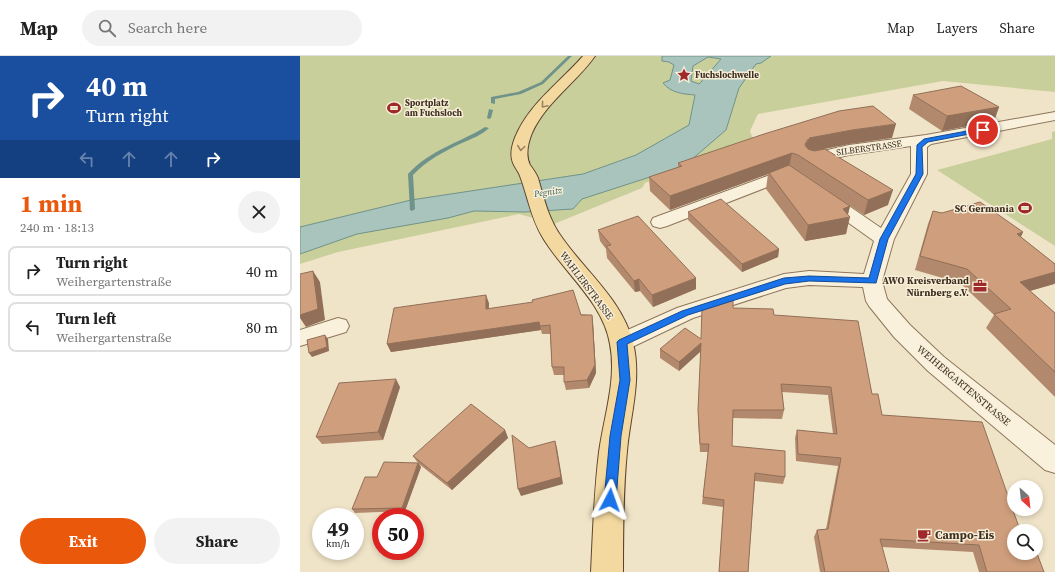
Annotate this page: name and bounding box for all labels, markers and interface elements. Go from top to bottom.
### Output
search box [82,10,362,46]
text: Map [20,15,58,41]
icon: search [96,17,118,39]
text: Search here [128,17,207,38]
text: Map [887,18,914,38]
text: Layers [936,18,978,38]
text: Share [1000,18,1035,38]
text: 40 m [86,67,148,105]
place icon: Fuchslochwelle [676,67,692,83]
place label: Fuchslochwelle [695,69,759,81]
icon: right [20,72,72,124]
place label: Sportplatz am Fuchsloch [405,97,463,119]
sports icon: Sportplatz am Fuchsloch [386,100,402,116]
one-way arrow [542,100,549,108]
text: Turn right [86,103,168,128]
pin [966,113,1000,147]
icon: arrive [972,119,994,141]
street label: SILBERSTRASSE [835,137,903,159]
one-way arrow [517,145,526,151]
icon: left [76,148,98,170]
icon: ahead [118,148,140,170]
icon: ahead [160,148,182,170]
icon: right [202,148,224,170]
water label: Pegnitz [532,184,564,200]
text: 1 min [20,187,82,220]
button: close [238,191,280,233]
sports icon: SC Germania [1017,200,1033,216]
place label: SC Germania [955,202,1015,215]
text: 240 m · 18:13 [20,219,94,236]
street label: WAHLERSTRASSE [557,249,616,322]
text: Turn right [56,252,128,273]
icon: right [22,260,44,282]
text: 40 m [246,261,278,282]
text: Weihergartenstraße [56,273,172,290]
place label: AWO Kreisverband Nürnberg e.V. [882,274,969,299]
office icon: AWO Kreisverband Nürnberg e.V. [972,278,988,294]
text: Turn left [56,308,116,329]
icon: left [22,316,44,338]
text: 80 m [246,317,278,338]
text: Weihergartenstraße [56,329,172,346]
street label: WEIHERGARTENSTRASSE [914,342,1013,429]
position arrow [589,479,631,521]
north arrow [1007,480,1043,516]
map controls [1007,480,1043,560]
speed limit sign: 50 [372,508,424,560]
text: 49 [327,515,349,543]
button: Exit [20,518,146,564]
button: Share [154,518,280,564]
button: search [1007,524,1043,560]
cafe icon: Campo-Eis [916,527,932,543]
place label: Campo-Eis [935,527,995,543]
text: km/h [326,537,350,550]

